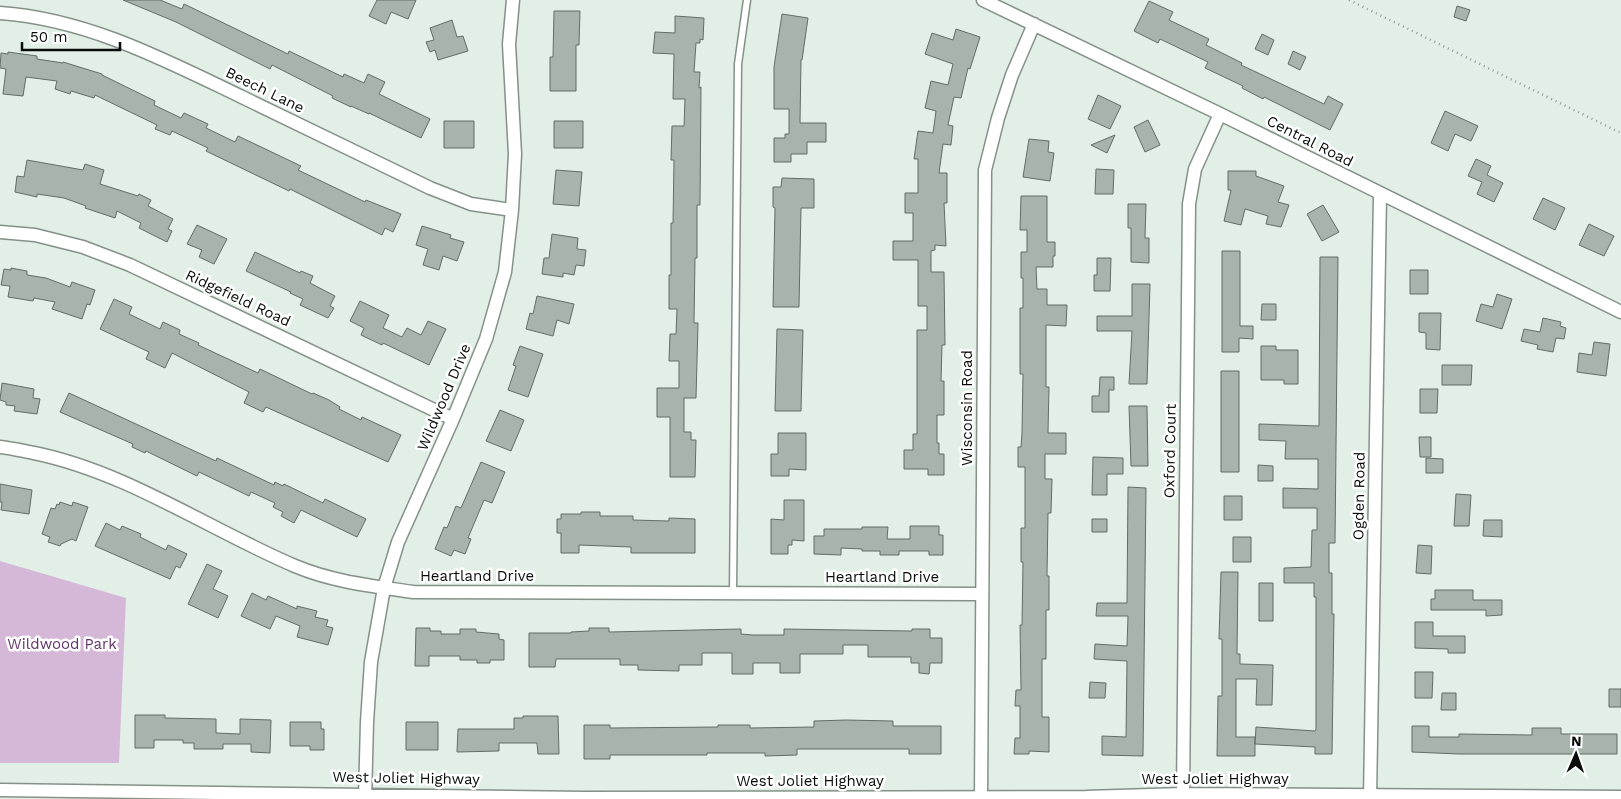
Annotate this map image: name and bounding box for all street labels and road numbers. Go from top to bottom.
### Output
street label: Beech Lane [223,63,307,117]
street label: Central Road [1264,112,1356,170]
street label: Ridgefield Road [182,266,294,330]
street label: Wildwood Drive [413,341,475,453]
street label: Wisconsin Road [958,350,976,466]
street label: Oxford Court [1160,403,1180,498]
street label: Ogden Road [1349,452,1369,540]
street label: Heartland Drive [420,567,534,585]
street label: Heartland Drive [825,568,939,586]
street label: West Joliet Highway [332,768,480,788]
street label: West Joliet Highway [1141,770,1289,788]
street label: West Joliet Highway [736,772,884,790]

